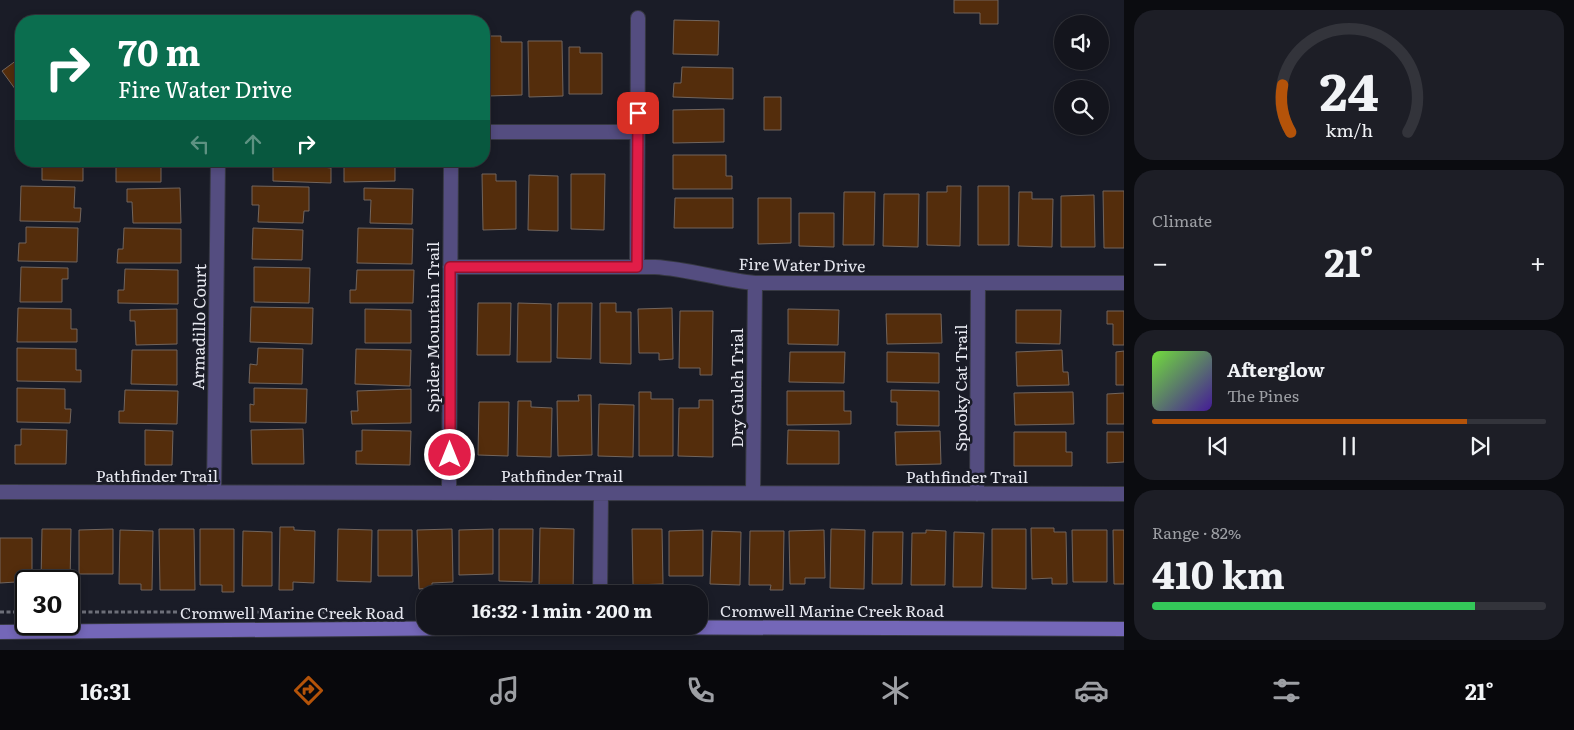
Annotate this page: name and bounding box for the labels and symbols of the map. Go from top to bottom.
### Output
pin [617,92,659,134]
street label: Spider Mountain Trail [420,242,444,412]
street label: Fire Water Drive [738,251,866,277]
street label: Armadillo Court [185,263,211,390]
street label: Spooky Cat Trail [948,324,972,452]
street label: Dry Gulch Trial [724,328,748,448]
position arrow [423,428,475,480]
street label: Pathfinder Trail [96,463,218,487]
street label: Pathfinder Trail [501,463,623,487]
street label: Pathfinder Trail [906,464,1028,488]
speed limit sign: 30 [15,570,80,635]
street label: Cromwell Marine Creek Road [720,598,944,622]
street label: Cromwell Marine Creek Road [180,600,404,624]

